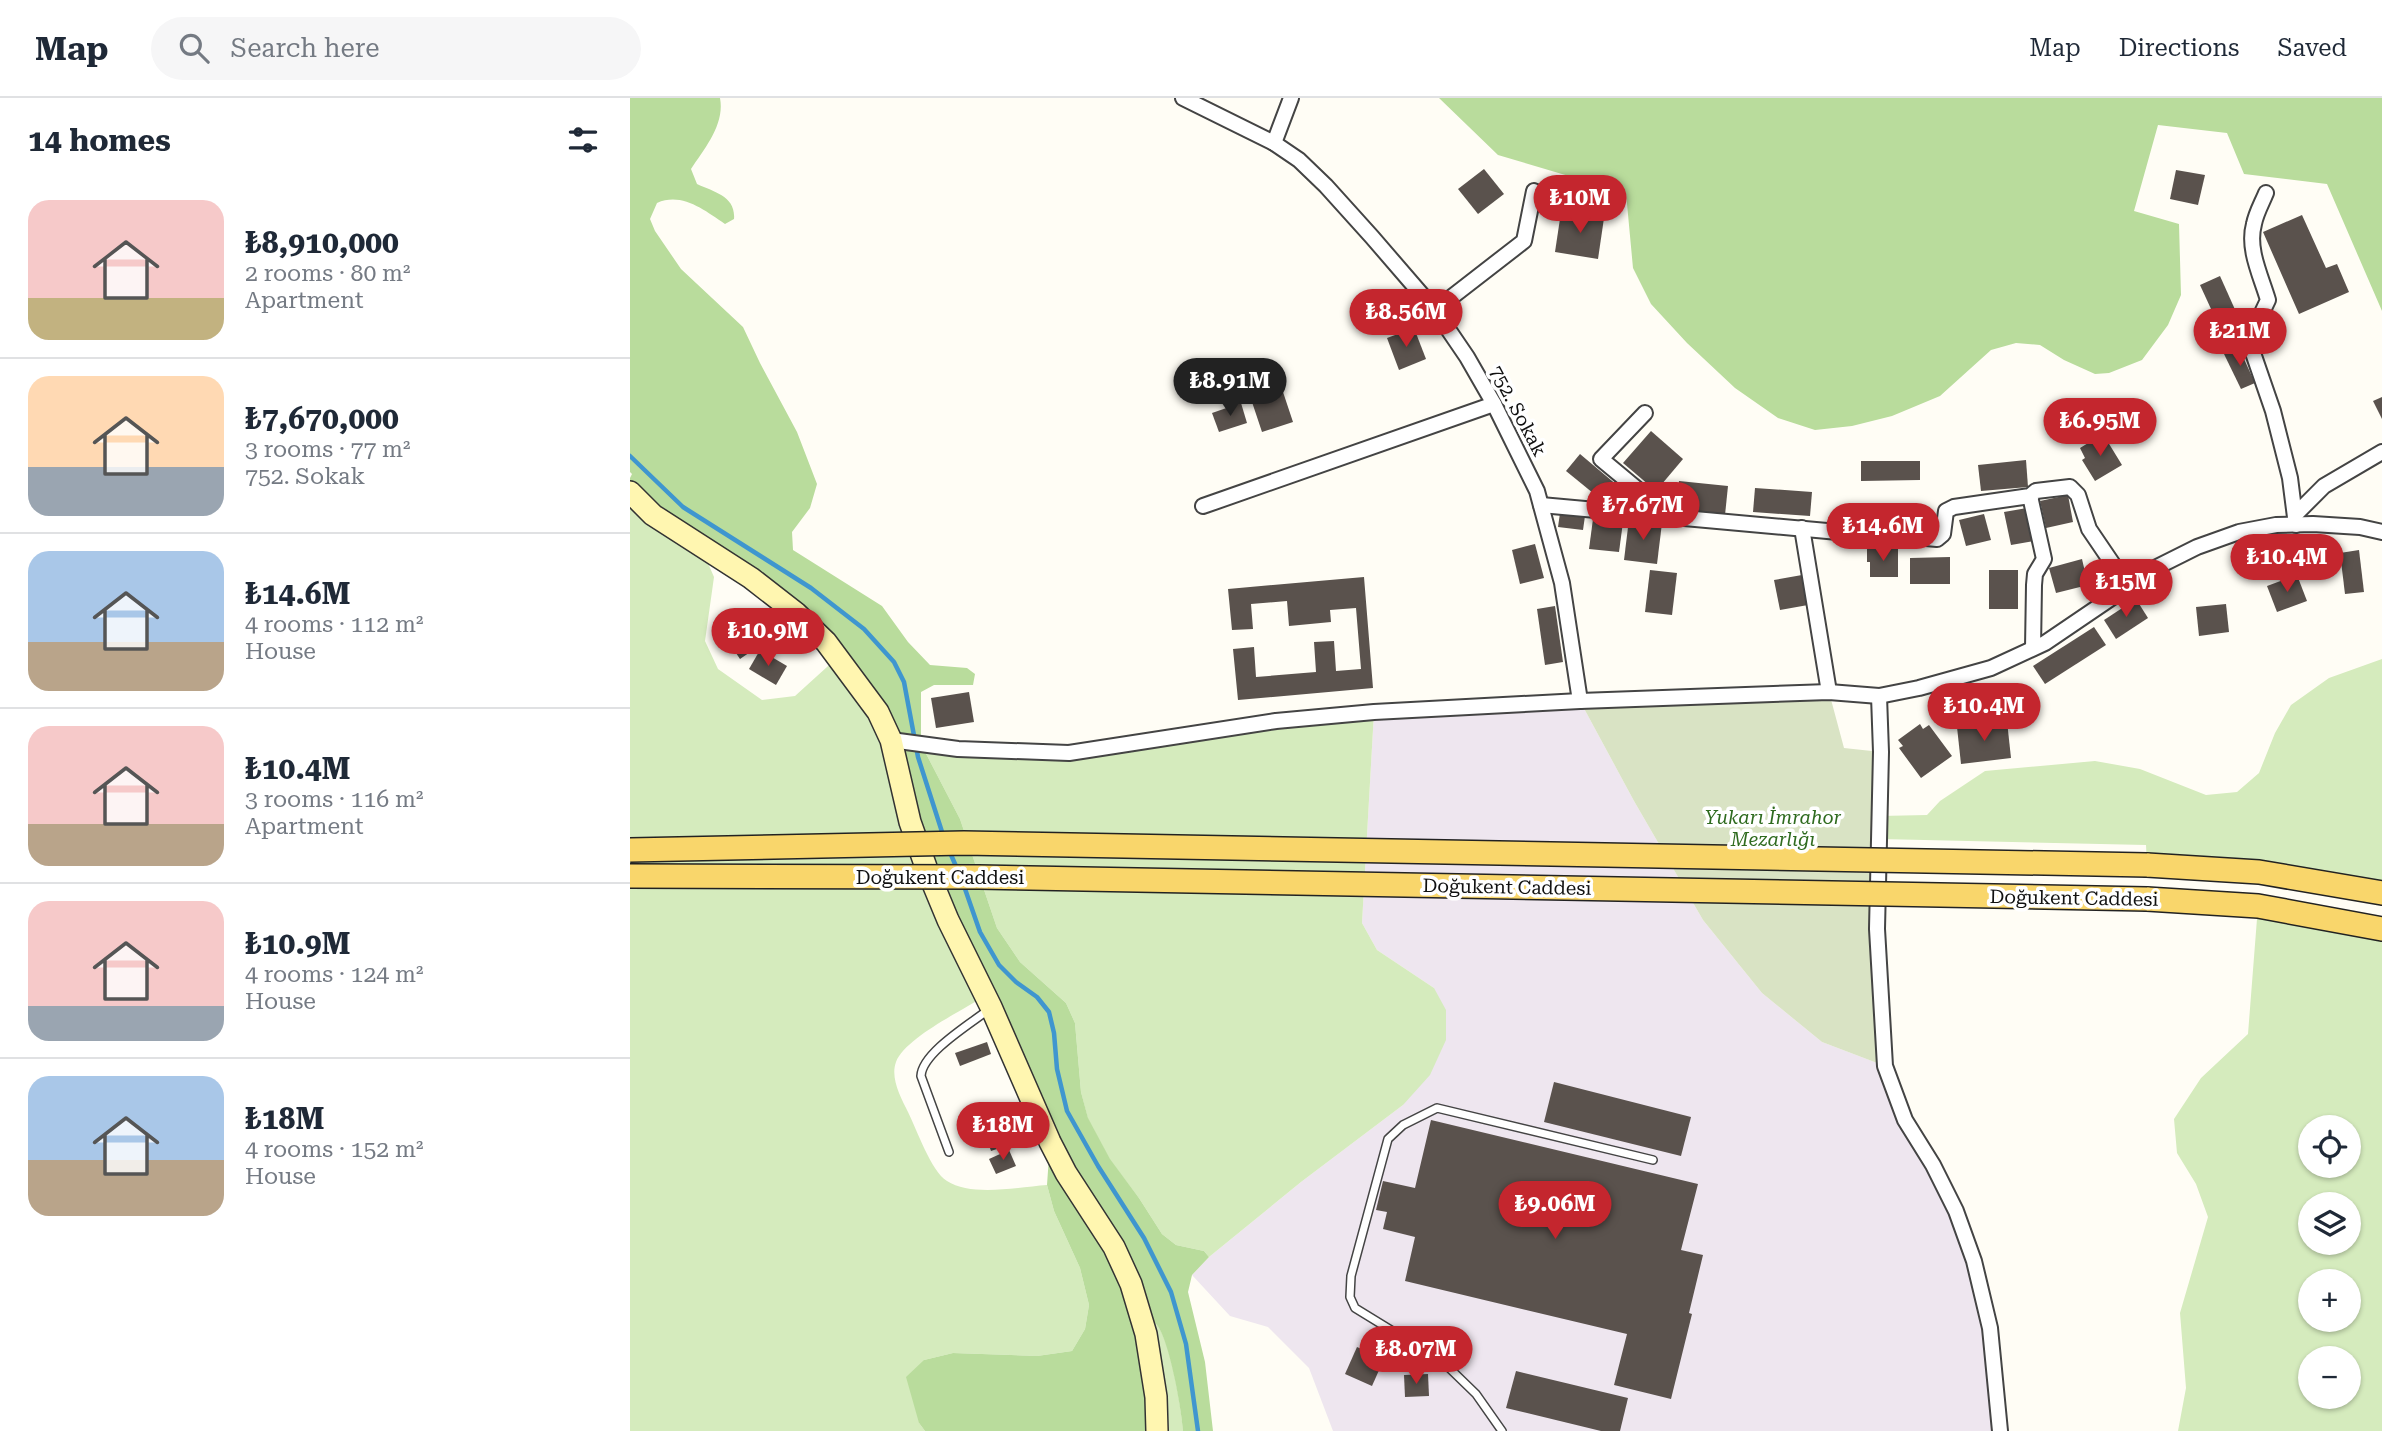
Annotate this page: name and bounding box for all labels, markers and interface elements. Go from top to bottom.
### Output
search box [151,17,641,80]
text: Map [35,29,109,68]
icon: search [175,29,213,67]
text: Search here [231,33,380,63]
text: Map [2029,34,2081,62]
text: Directions [2119,34,2239,62]
text: Saved [2277,34,2347,62]
icon: filters [564,121,602,159]
text: 14 homes [28,123,171,158]
pin: ₺10M [1539,176,1621,235]
text: ₺10M [1550,184,1610,211]
text: ₺8,910,000 [245,225,399,260]
icon: home [84,228,168,312]
text: 2 rooms · 80 m² [245,260,411,287]
text: Apartment [245,287,364,314]
pin: ₺8.56M [1349,289,1463,349]
text: ₺8.56M [1366,298,1446,325]
pin: ₺21M [2199,308,2281,368]
text: ₺21M [2210,317,2270,344]
pin: ₺8.91M [1173,358,1287,418]
street label: 752. Sokak [1485,362,1551,460]
text: ₺8.91M [1190,367,1270,394]
pin: ₺6.95M [2043,398,2157,458]
text: ₺7,670,000 [245,401,399,436]
icon: home [84,404,168,488]
text: ₺6.95M [2060,407,2140,434]
text: 3 rooms · 77 m² [245,436,411,463]
text: 752. Sokak [245,463,365,490]
pin: ₺7.67M [1586,482,1700,542]
text: ₺7.67M [1603,491,1683,518]
pin: ₺14.6M [1826,504,1940,563]
text: ₺14.6M [1843,512,1923,539]
pin: ₺10.4M [2230,534,2344,594]
text: ₺10.4M [2247,543,2327,570]
pin: ₺15M [2085,560,2167,619]
text: ₺15M [2096,568,2156,595]
text: ₺14.6M [245,576,351,611]
icon: home [84,579,168,663]
pin: ₺10.9M [711,608,825,668]
text: 4 rooms · 112 m² [245,611,423,638]
text: ₺10.9M [728,617,808,644]
text: House [245,638,316,665]
pin: ₺10.4M [1927,684,2041,743]
text: ₺10.4M [1944,692,2024,719]
text: ₺10.4M [245,751,351,786]
icon: home [84,754,168,838]
text: 3 rooms · 116 m² [245,786,423,813]
park label: Yukarı İmrahor Mezarlığı [1705,806,1841,851]
text: Apartment [245,813,364,840]
street label: Doğukent Caddesi [856,866,1024,889]
street label: Doğukent Caddesi [1422,874,1592,900]
street label: Doğukent Caddesi [1989,885,2159,911]
text: ₺10.9M [245,926,351,961]
icon: home [84,929,168,1013]
text: 4 rooms · 124 m² [245,961,423,988]
text: House [245,988,316,1015]
text: ₺18M [245,1101,324,1136]
pin: ₺18M [962,1102,1044,1162]
icon: home [84,1104,168,1188]
text: ₺18M [973,1111,1033,1138]
map controls [2298,1115,2361,1409]
button: locate [2298,1115,2361,1178]
text: 4 rooms · 152 m² [245,1136,423,1163]
text: House [245,1163,316,1190]
pin: ₺9.06M [1498,1182,1612,1241]
text: ₺9.06M [1515,1190,1595,1217]
button: layers [2298,1192,2361,1255]
button: + [2298,1269,2361,1332]
pin: ₺8.07M [1359,1326,1473,1386]
text: ₺8.07M [1376,1335,1456,1362]
button: − [2298,1346,2361,1409]

